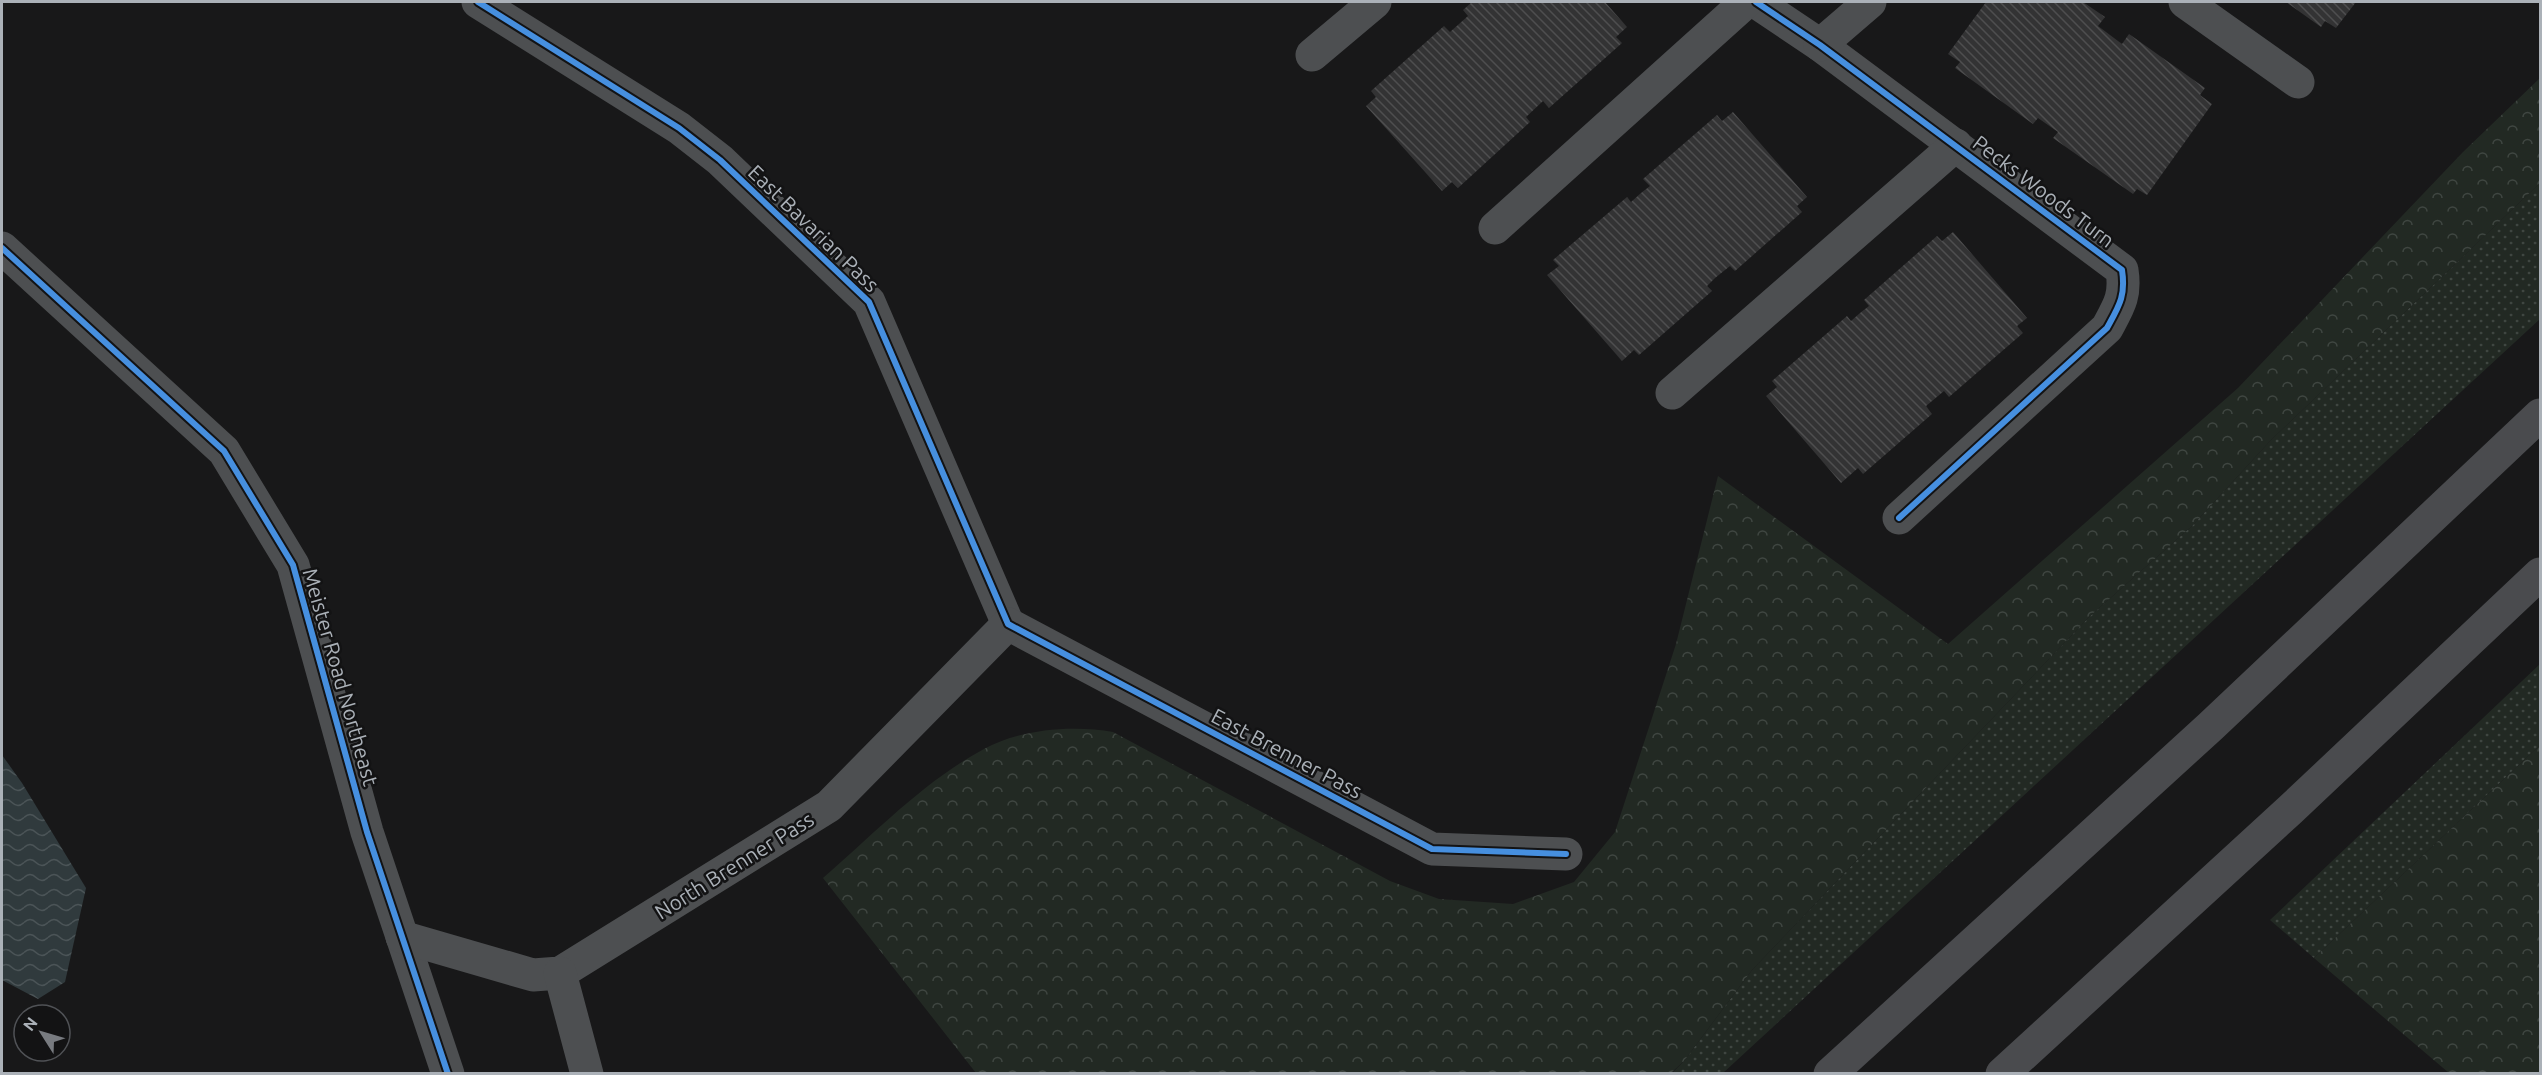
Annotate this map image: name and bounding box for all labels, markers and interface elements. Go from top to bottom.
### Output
street label: Pecks Woods Turn [1969,130,2119,252]
street label: East Bavarian Pass [744,160,884,296]
street label: Meister Road Northeast [298,566,384,788]
street label: East Brenner Pass [1207,703,1367,803]
street label: North Brenner Pass [650,806,818,924]
north arrow [12,1003,72,1063]
text: N [19,1014,41,1034]

